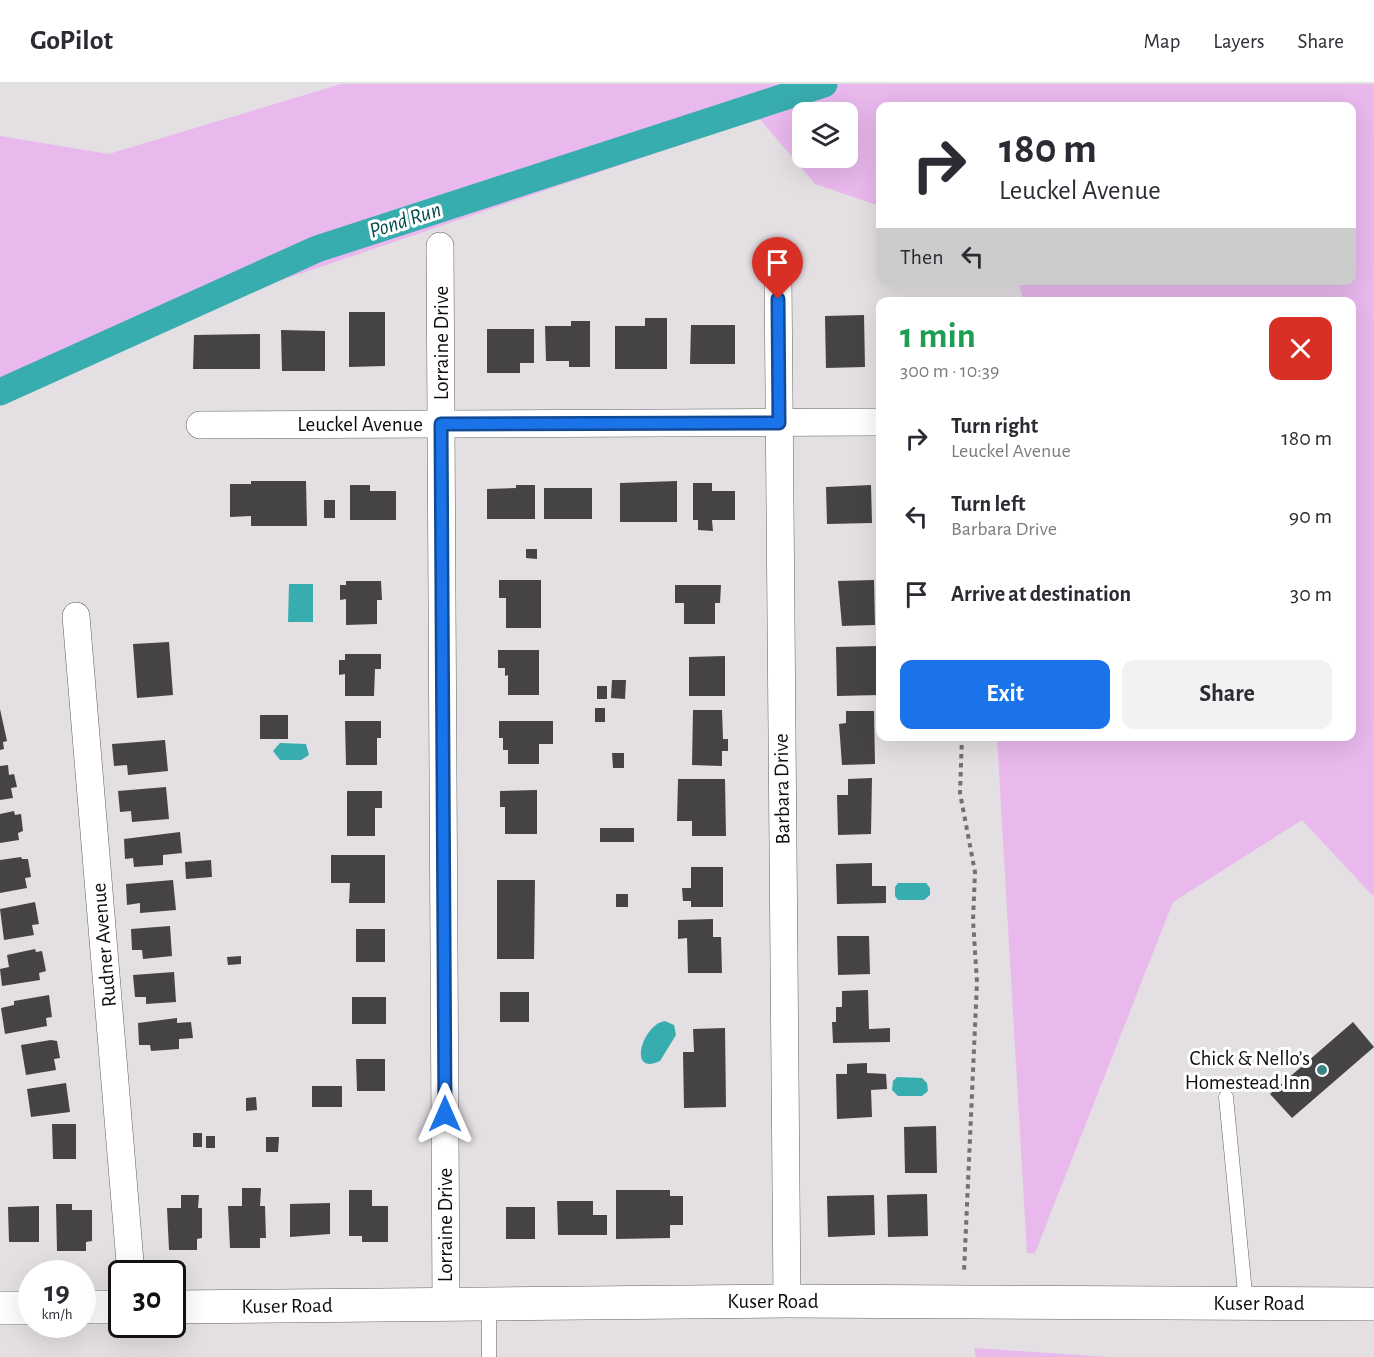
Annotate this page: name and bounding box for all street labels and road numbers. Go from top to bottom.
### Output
street label: Lorraine Drive [431,286,452,400]
street label: Leuckel Avenue [297,414,423,435]
street label: Barbara Drive [771,733,793,845]
street label: Rudner Avenue [88,882,120,1008]
street label: Lorraine Drive [435,1168,456,1282]
street label: Kuser Road [727,1291,819,1312]
street label: Kuser Road [1213,1293,1305,1314]
street label: Kuser Road [241,1295,333,1317]

